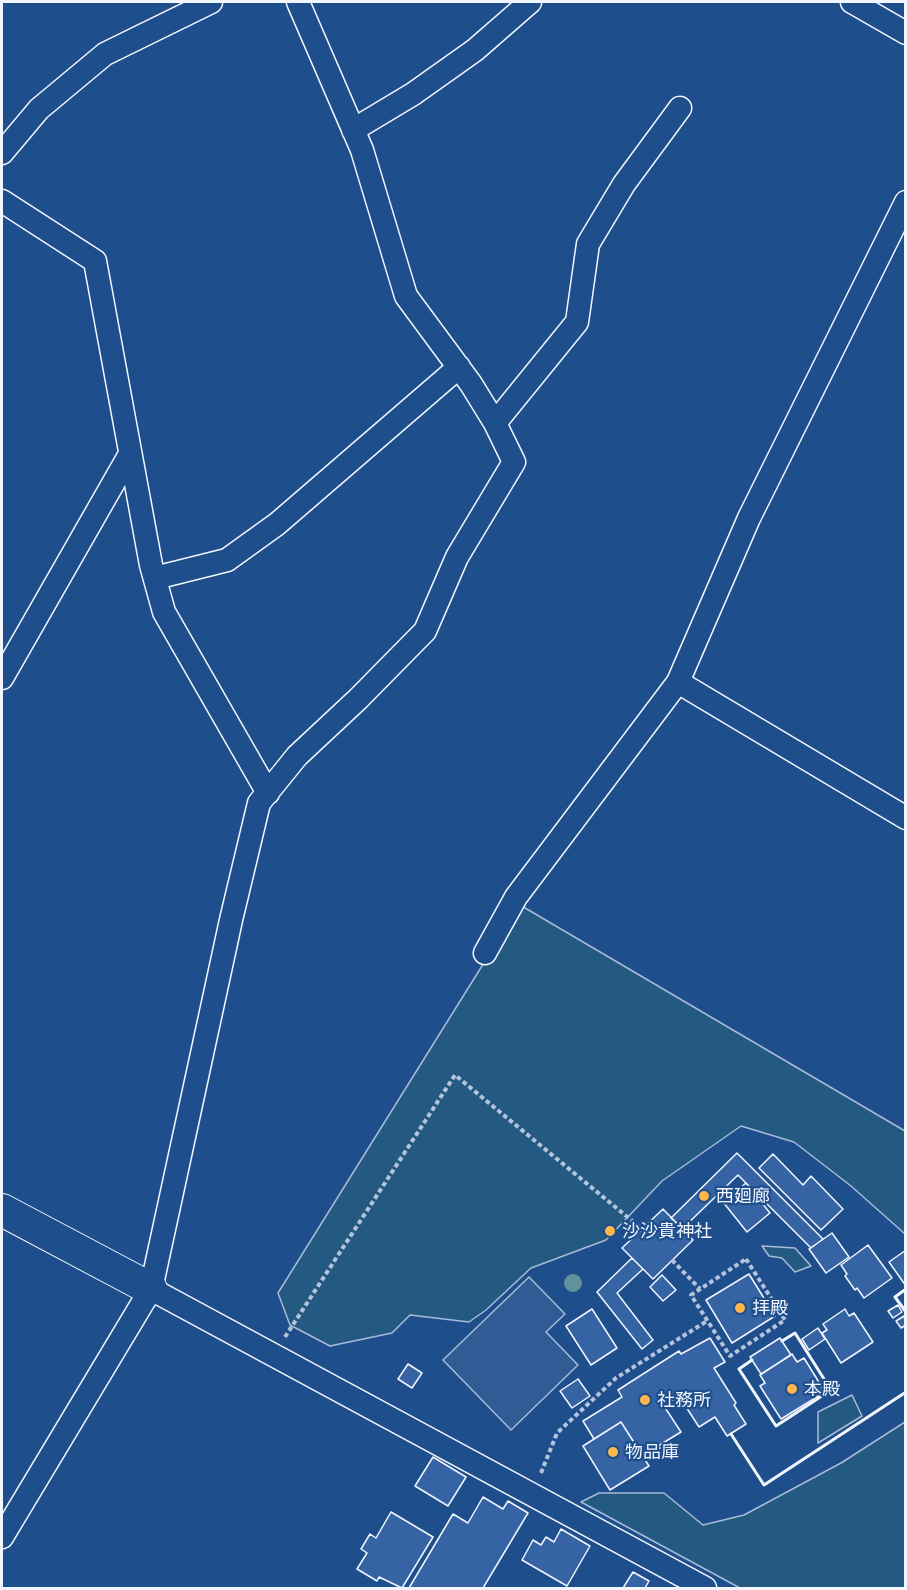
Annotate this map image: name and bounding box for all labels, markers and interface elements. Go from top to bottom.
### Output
place label: 西廻廊 [716,1185,770,1207]
marker: 西廻廊 [697,1189,711,1203]
place label: 沙沙貴神社 [622,1220,712,1242]
marker: 沙沙貴神社 [603,1224,617,1238]
place label: 拝殿 [752,1297,788,1319]
marker: 拝殿 [733,1301,747,1315]
place label: 本殿 [804,1378,840,1400]
marker: 本殿 [785,1382,799,1396]
place label: 社務所 [657,1389,711,1411]
marker: 社務所 [638,1393,652,1407]
place label: 物品庫 [625,1441,679,1463]
marker: 物品庫 [606,1445,620,1459]

